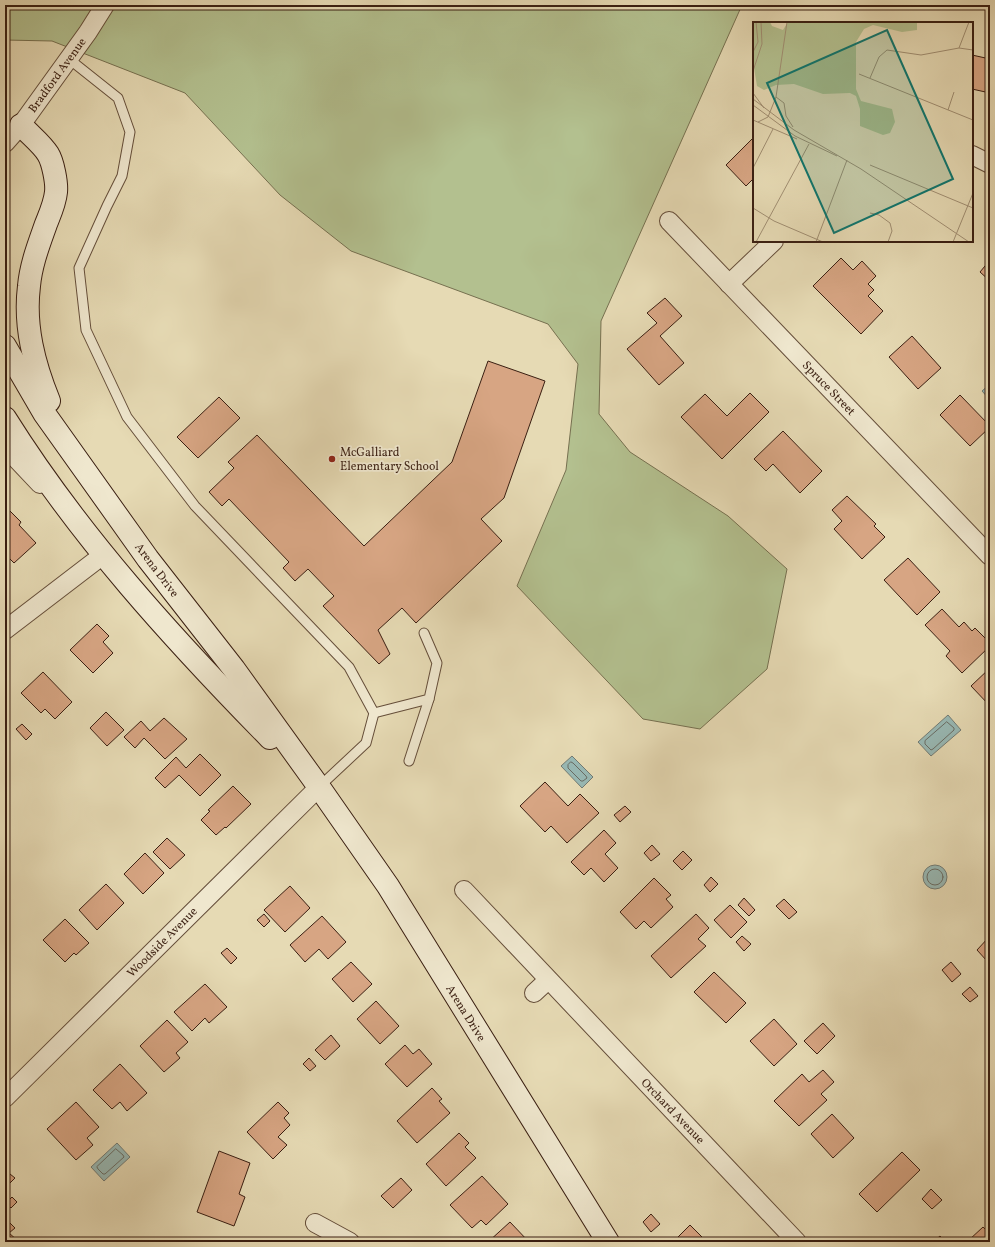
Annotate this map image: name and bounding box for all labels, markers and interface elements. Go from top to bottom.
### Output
inset map [753,22,973,242]
street label: Bradford Avenue [25,35,91,116]
street label: Spruce Street [798,358,858,420]
place label: McGalliard Elementary School [340,445,439,475]
marker: McGalliard Elementary School [327,454,337,464]
street label: Arena Drive [131,540,182,601]
street label: Woodside Avenue [124,904,202,981]
street label: Arena Drive [441,982,489,1045]
street label: Orchard Avenue [637,1075,708,1148]

